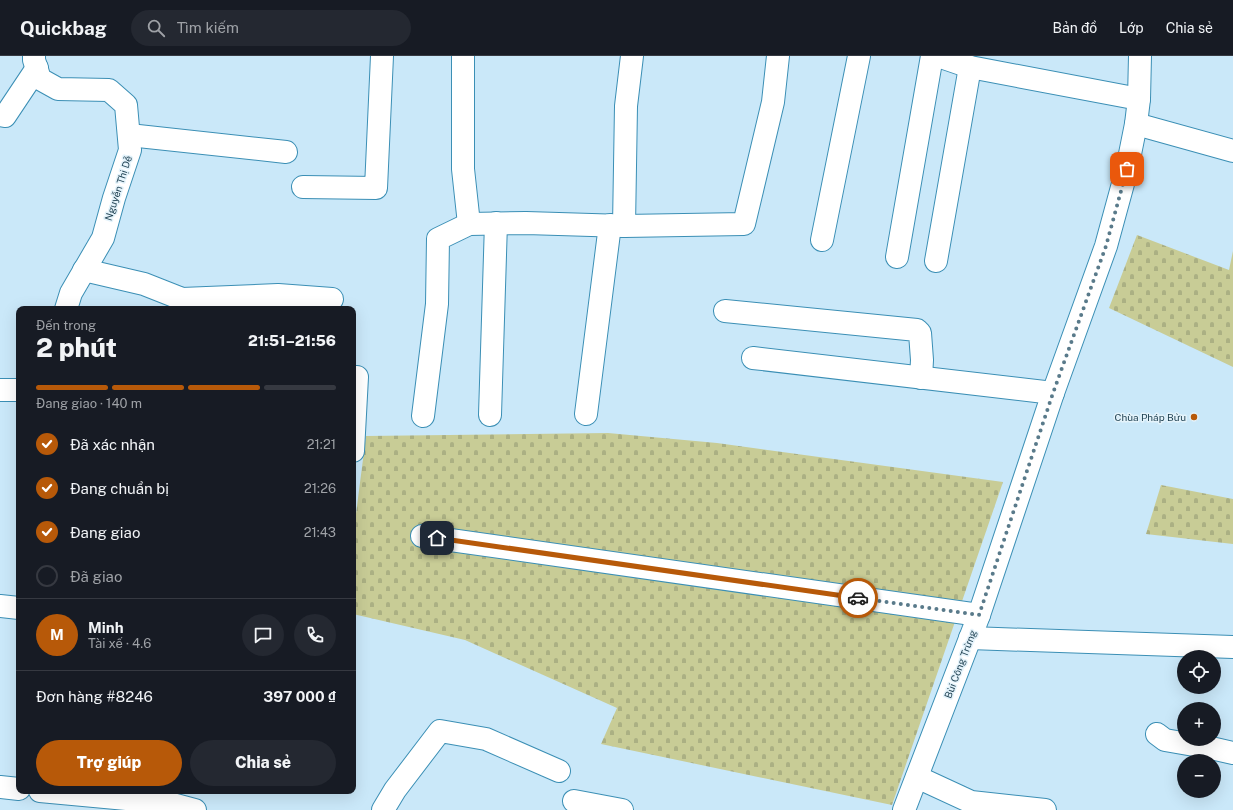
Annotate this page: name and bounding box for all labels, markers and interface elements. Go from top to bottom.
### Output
search box [131,10,411,46]
text: Quickbag [20,17,107,39]
icon: search [145,17,167,39]
text: Tìm kiếm [177,19,239,36]
text: Bản đồ [1053,20,1097,36]
text: Lớp [1119,20,1144,36]
text: Chia sẻ [1166,20,1213,36]
pin [1110,152,1144,186]
street label: Nguyễn Thị Dễ [102,154,134,222]
icon: bag [1116,158,1138,180]
text: Đến trong [36,318,96,333]
text: 2 phút [36,332,117,363]
text: 21:51–21:56 [248,332,336,349]
text: Đang giao · 140 m [36,396,142,411]
place label: Chùa Pháp Bửu [1115,411,1186,423]
marker: Chùa Pháp Bửu [1189,412,1199,422]
icon: check [36,433,58,455]
text: Đã xác nhận [70,436,155,453]
text: 21:21 [307,437,336,452]
icon: check [36,477,58,499]
text: Đang chuẩn bị [70,480,169,497]
text: 21:26 [304,481,336,496]
icon: check [36,521,58,543]
pin [420,521,454,555]
text: Đang giao [70,524,140,541]
text: 21:43 [304,525,336,540]
icon: home [426,527,448,549]
text: Đã giao [70,568,122,585]
courier [838,578,878,618]
icon: car [847,587,869,609]
button: chat [242,614,284,656]
button: phone [294,614,336,656]
text: Minh [88,619,124,636]
text: M [50,626,64,643]
street label: Bùi Công Trừng [941,628,979,700]
text: Tài xế · 4.6 [88,636,151,651]
map controls [1177,650,1221,798]
button: locate [1177,650,1221,694]
text: Đơn hàng #8246 [36,688,153,705]
text: 397 000 ₫ [263,688,336,705]
button: + [1177,702,1221,746]
button: Trợ giúp [36,740,182,786]
button: Chia sẻ [190,740,336,786]
button: − [1177,754,1221,798]

